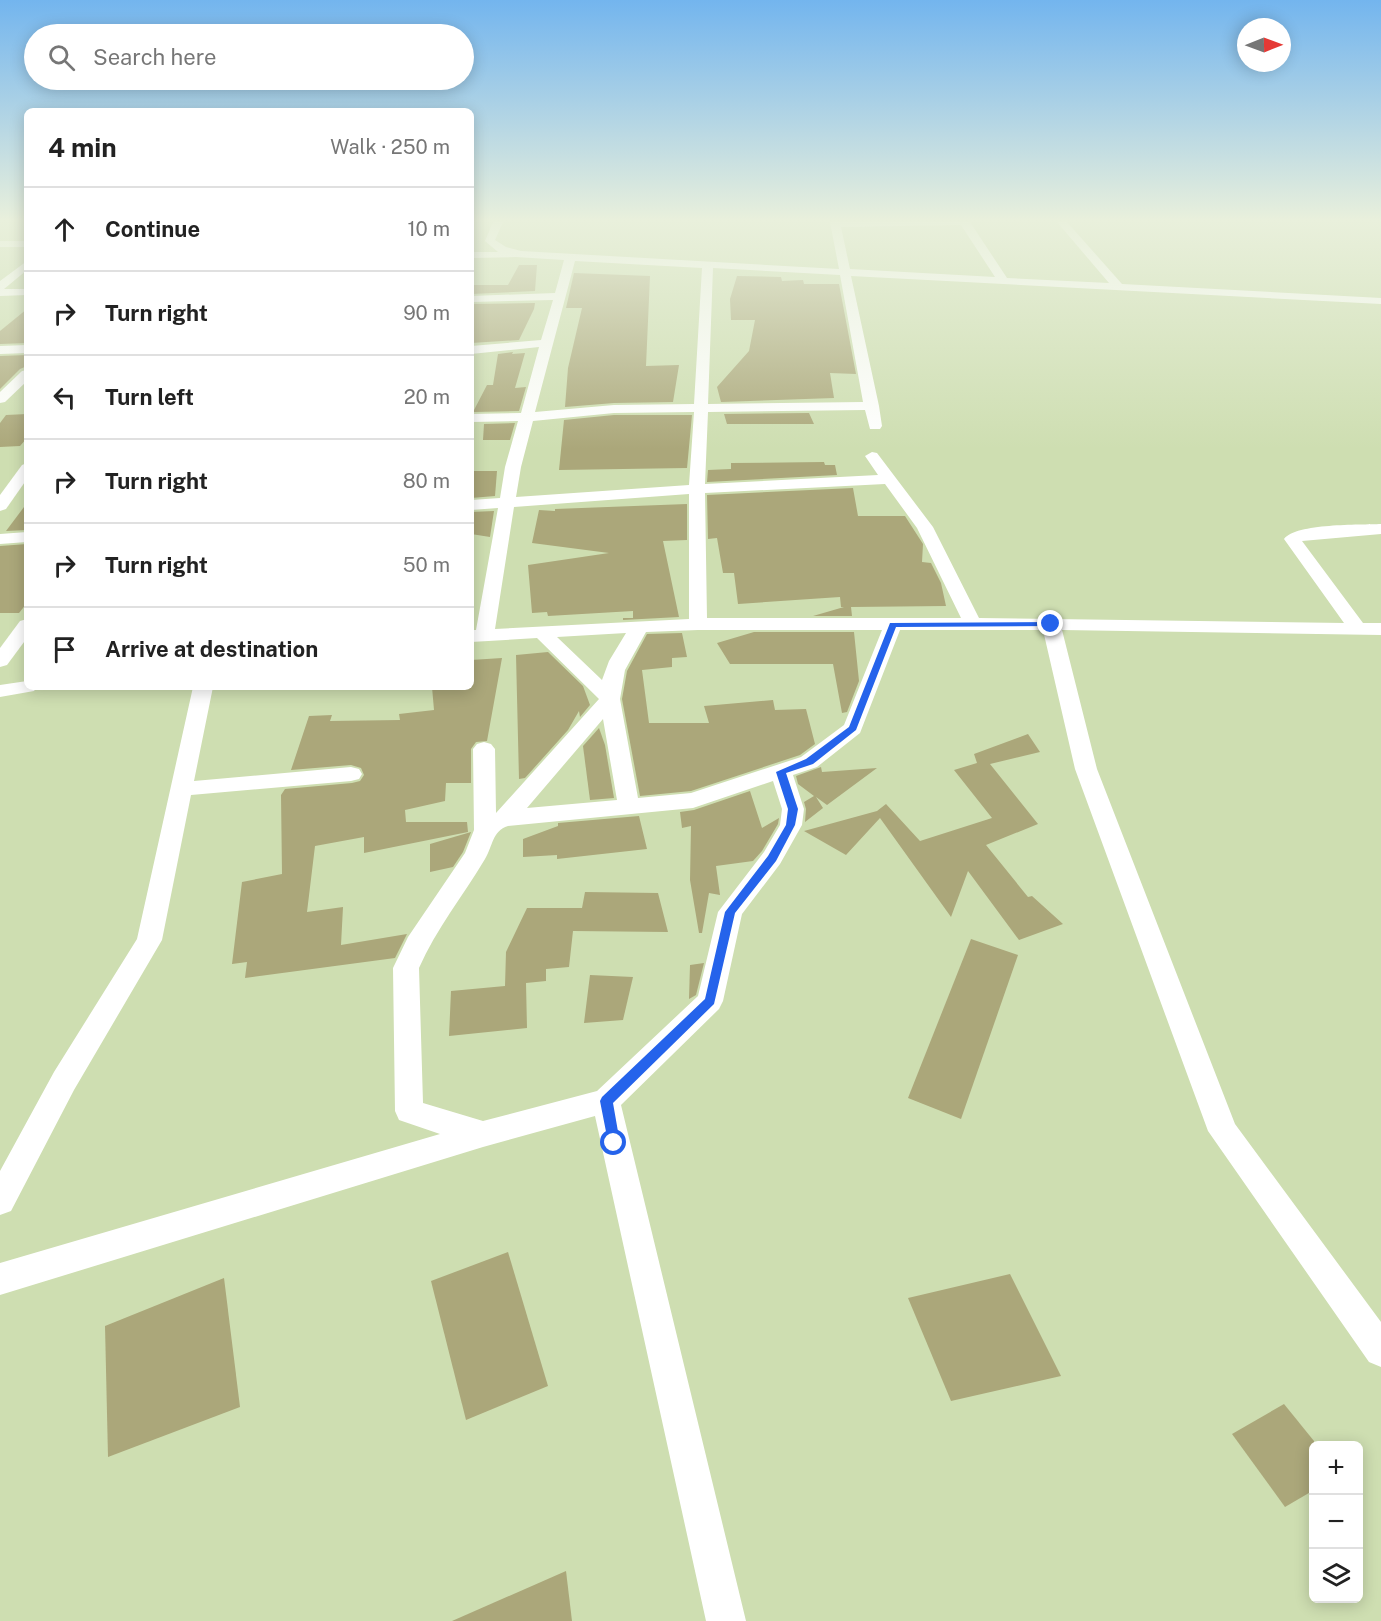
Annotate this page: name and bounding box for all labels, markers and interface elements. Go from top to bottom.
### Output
north arrow [1237,18,1291,72]
search box [24,24,474,90]
icon: search [45,41,78,74]
text: Search here [93,44,217,70]
text: 4 min [48,132,117,163]
text: Walk · 250 m [330,135,450,159]
icon: ahead [48,213,81,246]
text: Continue [105,216,200,242]
text: 10 m [407,217,450,241]
icon: right [48,297,81,330]
text: Turn right [105,300,208,326]
text: 90 m [403,301,450,325]
icon: left [48,381,81,414]
text: Turn left [105,384,194,410]
text: 20 m [404,385,450,409]
icon: right [48,465,81,498]
text: Turn right [105,468,208,494]
text: 80 m [403,469,450,493]
icon: right [48,549,81,582]
text: Turn right [105,552,208,578]
text: 50 m [403,553,450,577]
route end [1037,610,1063,636]
icon: arrive [48,633,81,666]
text: Arrive at destination [105,636,318,662]
route start [600,1129,626,1155]
map controls [1309,1441,1363,1603]
button: + [1309,1441,1363,1495]
button: − [1309,1495,1363,1549]
button: layers [1309,1549,1363,1603]

